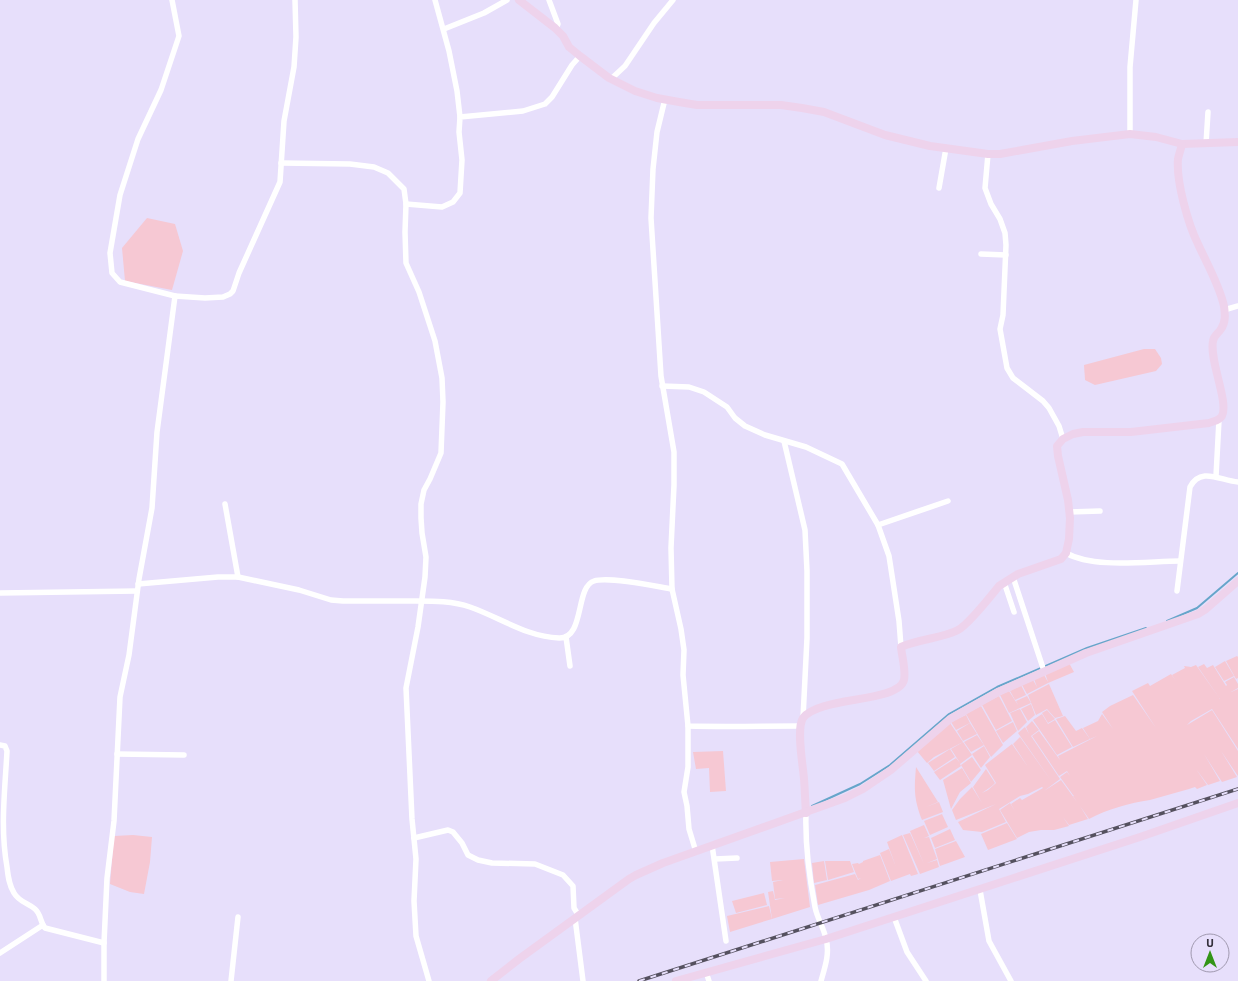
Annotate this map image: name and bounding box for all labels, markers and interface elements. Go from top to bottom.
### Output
north arrow [1190,933,1230,973]
text: U [1206,936,1214,949]

